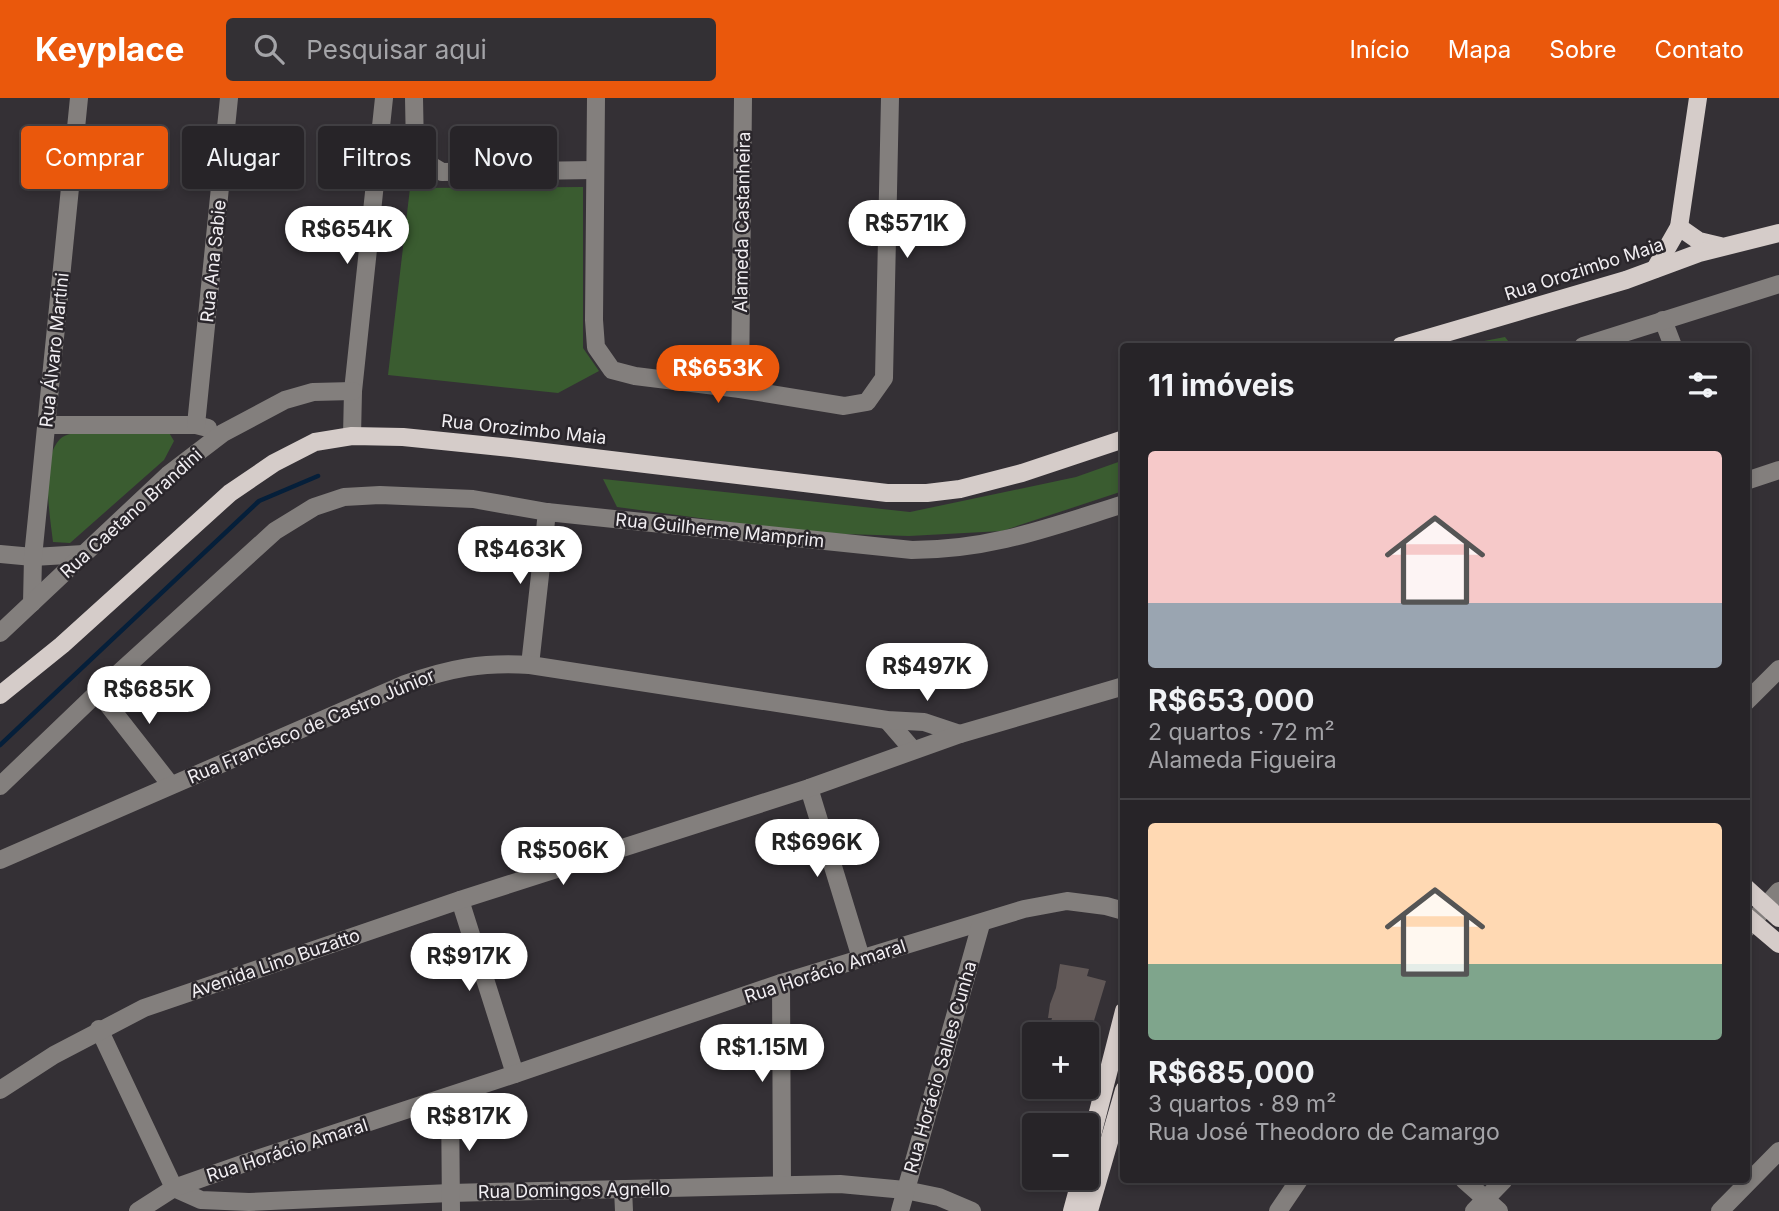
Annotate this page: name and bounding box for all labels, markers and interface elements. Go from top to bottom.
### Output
search box [226,18,716,81]
text: Keyplace [35,29,184,69]
icon: search [250,30,288,68]
text: Pesquisar aqui [306,34,487,65]
text: Início [1349,35,1410,64]
text: Mapa [1448,35,1511,64]
text: Sobre [1549,35,1616,64]
text: Contato [1654,35,1744,64]
chip: Comprar [21,126,168,189]
chip: Alugar [182,126,304,189]
chip: Filtros [318,126,436,189]
chip: Novo [450,126,557,189]
street label: Alameda Castanheira [730,131,754,313]
street label: Rua Ana Sabie [196,199,230,323]
pin: R$571K [850,200,964,260]
pin: R$654K [290,206,404,266]
text: R$571K [865,209,949,237]
text: R$654K [301,215,393,243]
street label: Rua Orozimbo Maia [1502,233,1666,305]
street label: Rua Álvaro Martini [34,272,73,428]
pin: R$653K [661,345,775,405]
text: R$653K [672,354,764,382]
icon: filters [1684,366,1722,404]
text: 11 imóveis [1148,367,1295,403]
street label: Rua Orozimbo Maia [440,410,608,448]
street label: Rua Caetano Brandini [56,444,206,582]
icon: home [1372,497,1498,623]
street label: Rua Guilherme Mamprim [614,509,826,551]
pin: R$463K [463,526,577,586]
text: R$463K [474,535,566,563]
pin: R$497K [870,644,984,703]
text: R$497K [882,652,972,680]
street label: Rua Francisco de Castro Júnior [184,664,438,788]
pin: R$685K [92,666,206,726]
text: R$685K [103,675,195,703]
text: R$653,000 [1148,682,1315,718]
text: 2 quartos · 72 m² [1148,718,1335,746]
text: Alameda Figueira [1148,746,1337,774]
pin: R$696K [760,820,874,879]
pin: R$506K [506,828,620,887]
text: R$696K [771,828,863,856]
text: R$506K [517,836,609,864]
icon: home [1372,869,1498,995]
street label: Avenida Lino Buzatto [187,924,363,1002]
pin: R$917K [412,934,526,993]
street label: Rua Horácio Amaral [742,935,908,1007]
text: R$917K [427,942,511,970]
street label: Rua Horácio Salles Cunha [900,959,980,1175]
map controls [1022,1022,1099,1190]
button: + [1022,1022,1099,1099]
pin: R$1.15M [697,1024,827,1084]
text: R$1.15M [716,1033,808,1061]
text: R$685,000 [1148,1054,1315,1090]
text: 3 quartos · 89 m² [1148,1090,1336,1118]
pin: R$817K [412,1094,526,1153]
text: R$817K [427,1102,511,1130]
button: − [1022,1113,1099,1190]
street label: Rua Horácio Amaral [204,1114,370,1186]
text: Rua José Theodoro de Camargo [1148,1118,1500,1146]
street label: Rua Domingos Agnello [478,1178,670,1202]

